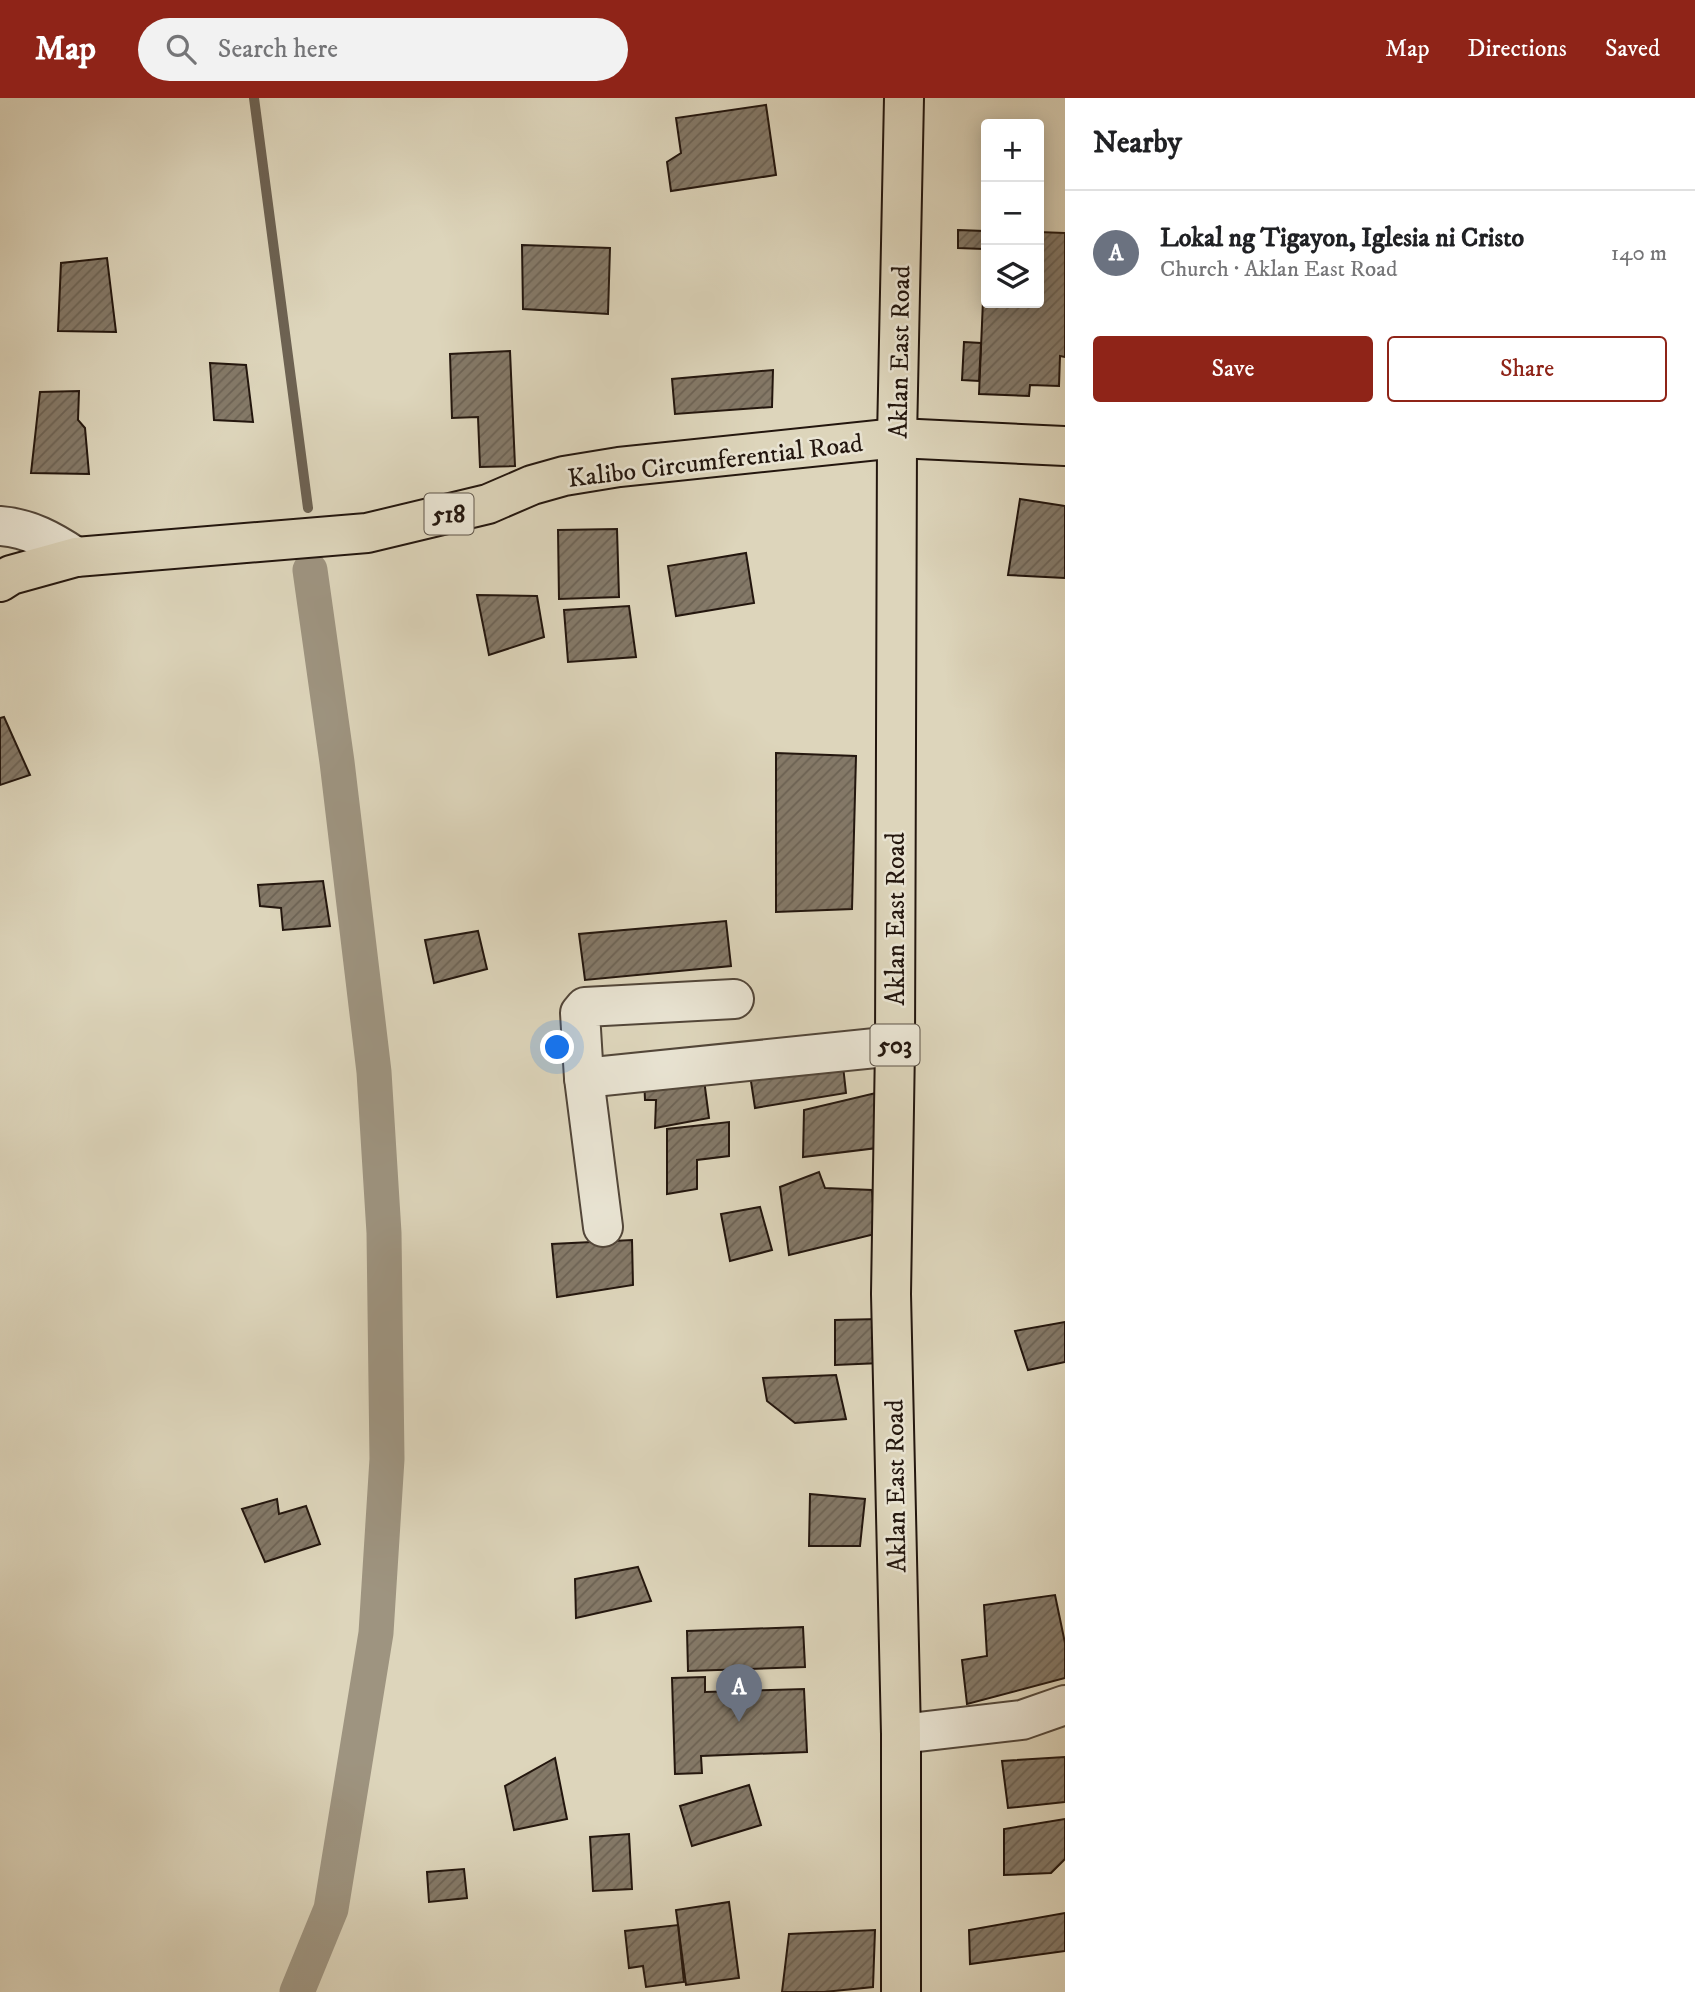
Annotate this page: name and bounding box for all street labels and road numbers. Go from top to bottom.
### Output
street label: Aklan East Road [882,265,919,439]
street label: Kalibo Circumferential Road [566,427,865,496]
road number: 518 [424,494,474,534]
street label: Aklan East Road [880,832,913,1006]
road number: 503 [870,1024,920,1065]
street label: Aklan East Road [878,1399,915,1573]

